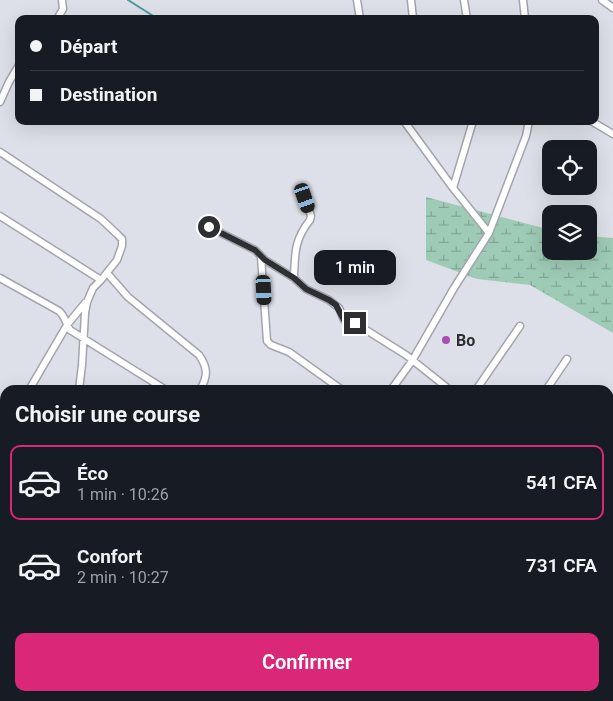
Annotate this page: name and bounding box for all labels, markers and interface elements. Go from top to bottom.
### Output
text: Départ [60,35,117,58]
text: Destination [60,83,157,106]
map controls [542,140,597,260]
button: locate [542,140,597,195]
car [293,181,316,215]
button: layers [542,205,597,260]
route start [198,216,220,238]
callout: 1 min [314,250,396,286]
text: 1 min [335,258,375,277]
car [255,275,272,305]
route end [344,312,366,334]
place label: Bo [456,331,475,350]
marker: Bo [440,334,452,346]
text: Choisir une course [15,402,200,427]
icon: car [17,460,62,505]
text: Éco [77,462,108,485]
text: 541 CFA [526,471,597,494]
text: 1 min · 10:26 [77,485,169,504]
icon: car [17,543,62,588]
text: Confort [77,545,142,568]
text: 731 CFA [526,554,597,577]
text: 2 min · 10:27 [77,568,169,587]
button: Confirmer [15,633,599,691]

